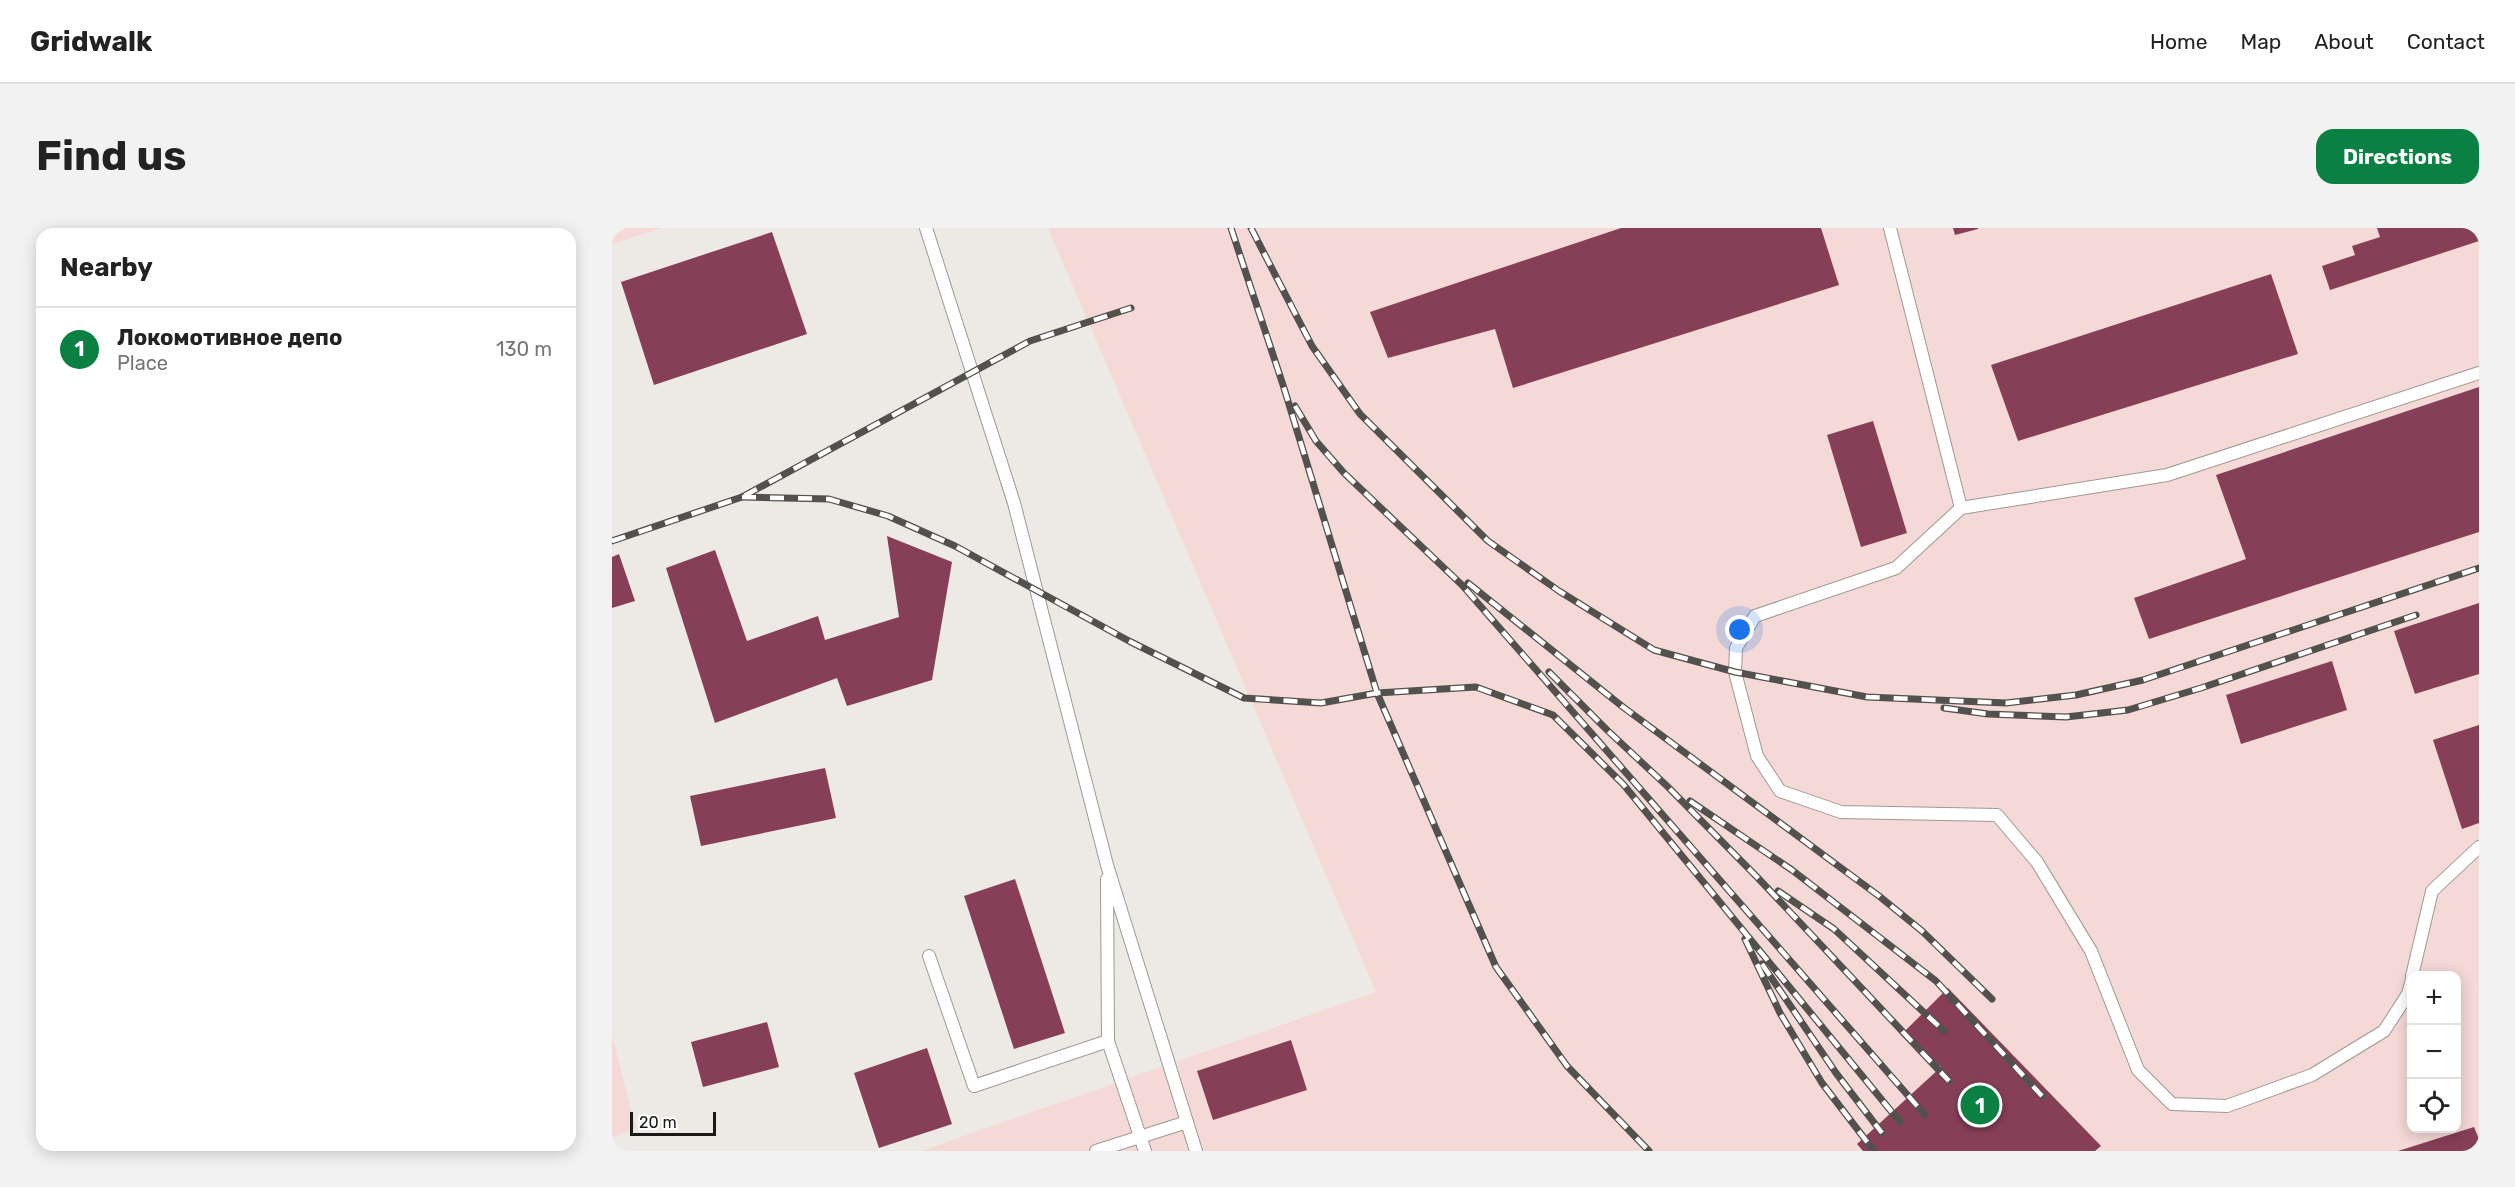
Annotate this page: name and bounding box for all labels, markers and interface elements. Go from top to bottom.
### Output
text: Gridwalk [30,25,152,58]
text: Home [2150,29,2207,54]
text: Map [2240,29,2281,54]
text: About [2314,29,2374,54]
text: Contact [2407,29,2485,54]
button: Directions [2316,129,2479,184]
text: Find us [36,131,187,181]
text: Nearby [60,252,153,283]
text: Локомотивное депо [117,324,342,351]
text: 1 [75,337,84,361]
text: 130 m [496,337,552,361]
text: Place [117,351,168,375]
your location [1725,615,1754,644]
map controls [2407,971,2461,1133]
button: + [2407,971,2461,1025]
button: − [2407,1025,2461,1079]
button: locate [2407,1079,2461,1133]
pin: 1 [1960,1082,2000,1128]
scale bar [630,1109,716,1136]
text: 20 m [639,1113,677,1132]

